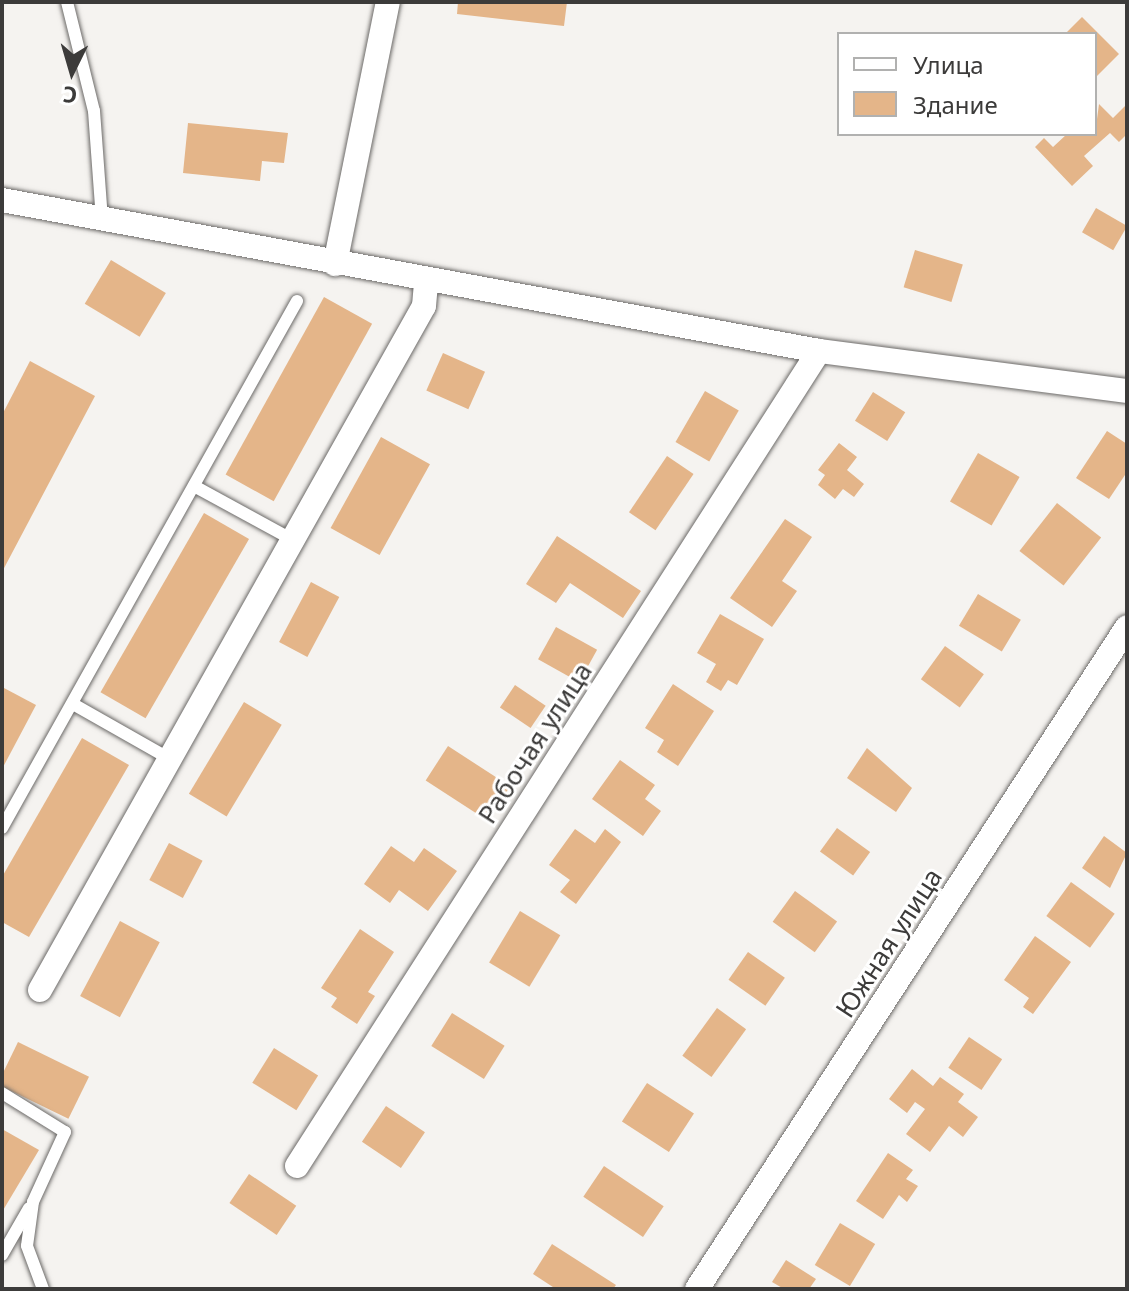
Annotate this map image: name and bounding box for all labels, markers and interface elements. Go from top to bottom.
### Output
north arrow [32,32,112,112]
legend [837,32,1097,136]
text: Улица [913,48,984,81]
text: С [62,80,78,111]
text: Здание [913,88,998,121]
street label: Рабочая улица [471,657,599,829]
street label: Южная улица [829,863,949,1023]

